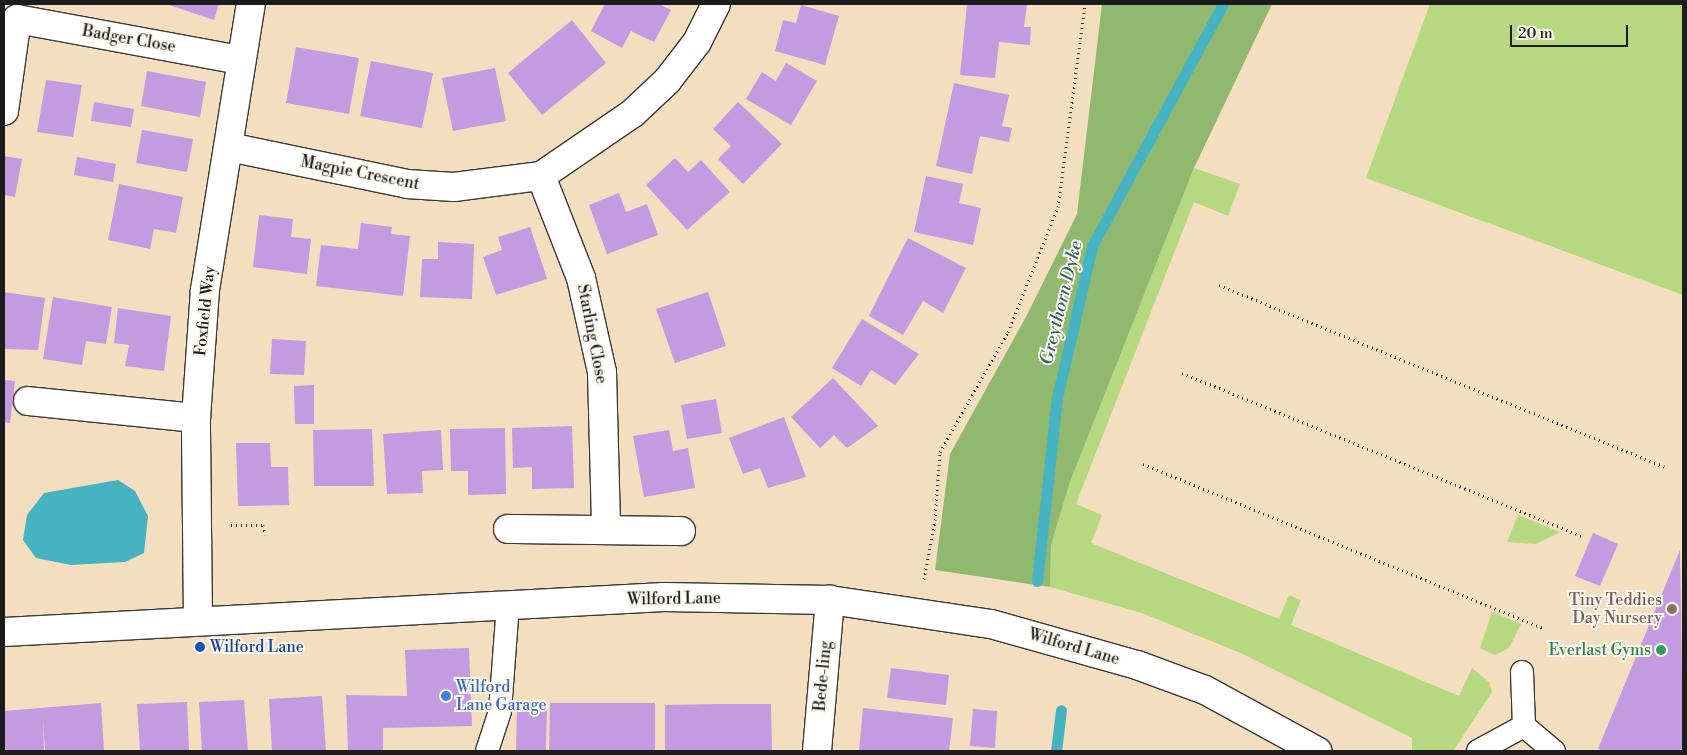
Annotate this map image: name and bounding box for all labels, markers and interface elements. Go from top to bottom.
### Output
scale bar [1512,15,1630,47]
street label: Badger Close [81,21,177,57]
text: 20 m [1518,24,1553,43]
street label: Magpie Crescent [299,152,421,194]
water label: Greythorn Dyke [1036,239,1088,367]
street label: Foxfield Way [191,265,219,357]
street label: Starling Close [573,283,611,385]
street label: Wilford Lane [627,589,721,609]
place label: Tiny Teddies Day Nursery [1569,590,1662,628]
marker: Tiny Teddies Day Nursery [1666,603,1678,615]
street label: Wilford Lane [1026,625,1122,669]
place label: Wilford Lane [210,637,304,657]
street label: Bede-ling [810,640,836,712]
place label: Everlast Gyms [1548,640,1651,660]
marker: Wilford Lane [194,641,206,653]
marker: Everlast Gyms [1655,644,1667,656]
place label: Wilford Lane Garage [456,677,547,715]
marker: Wilford Lane Garage [440,690,452,702]

